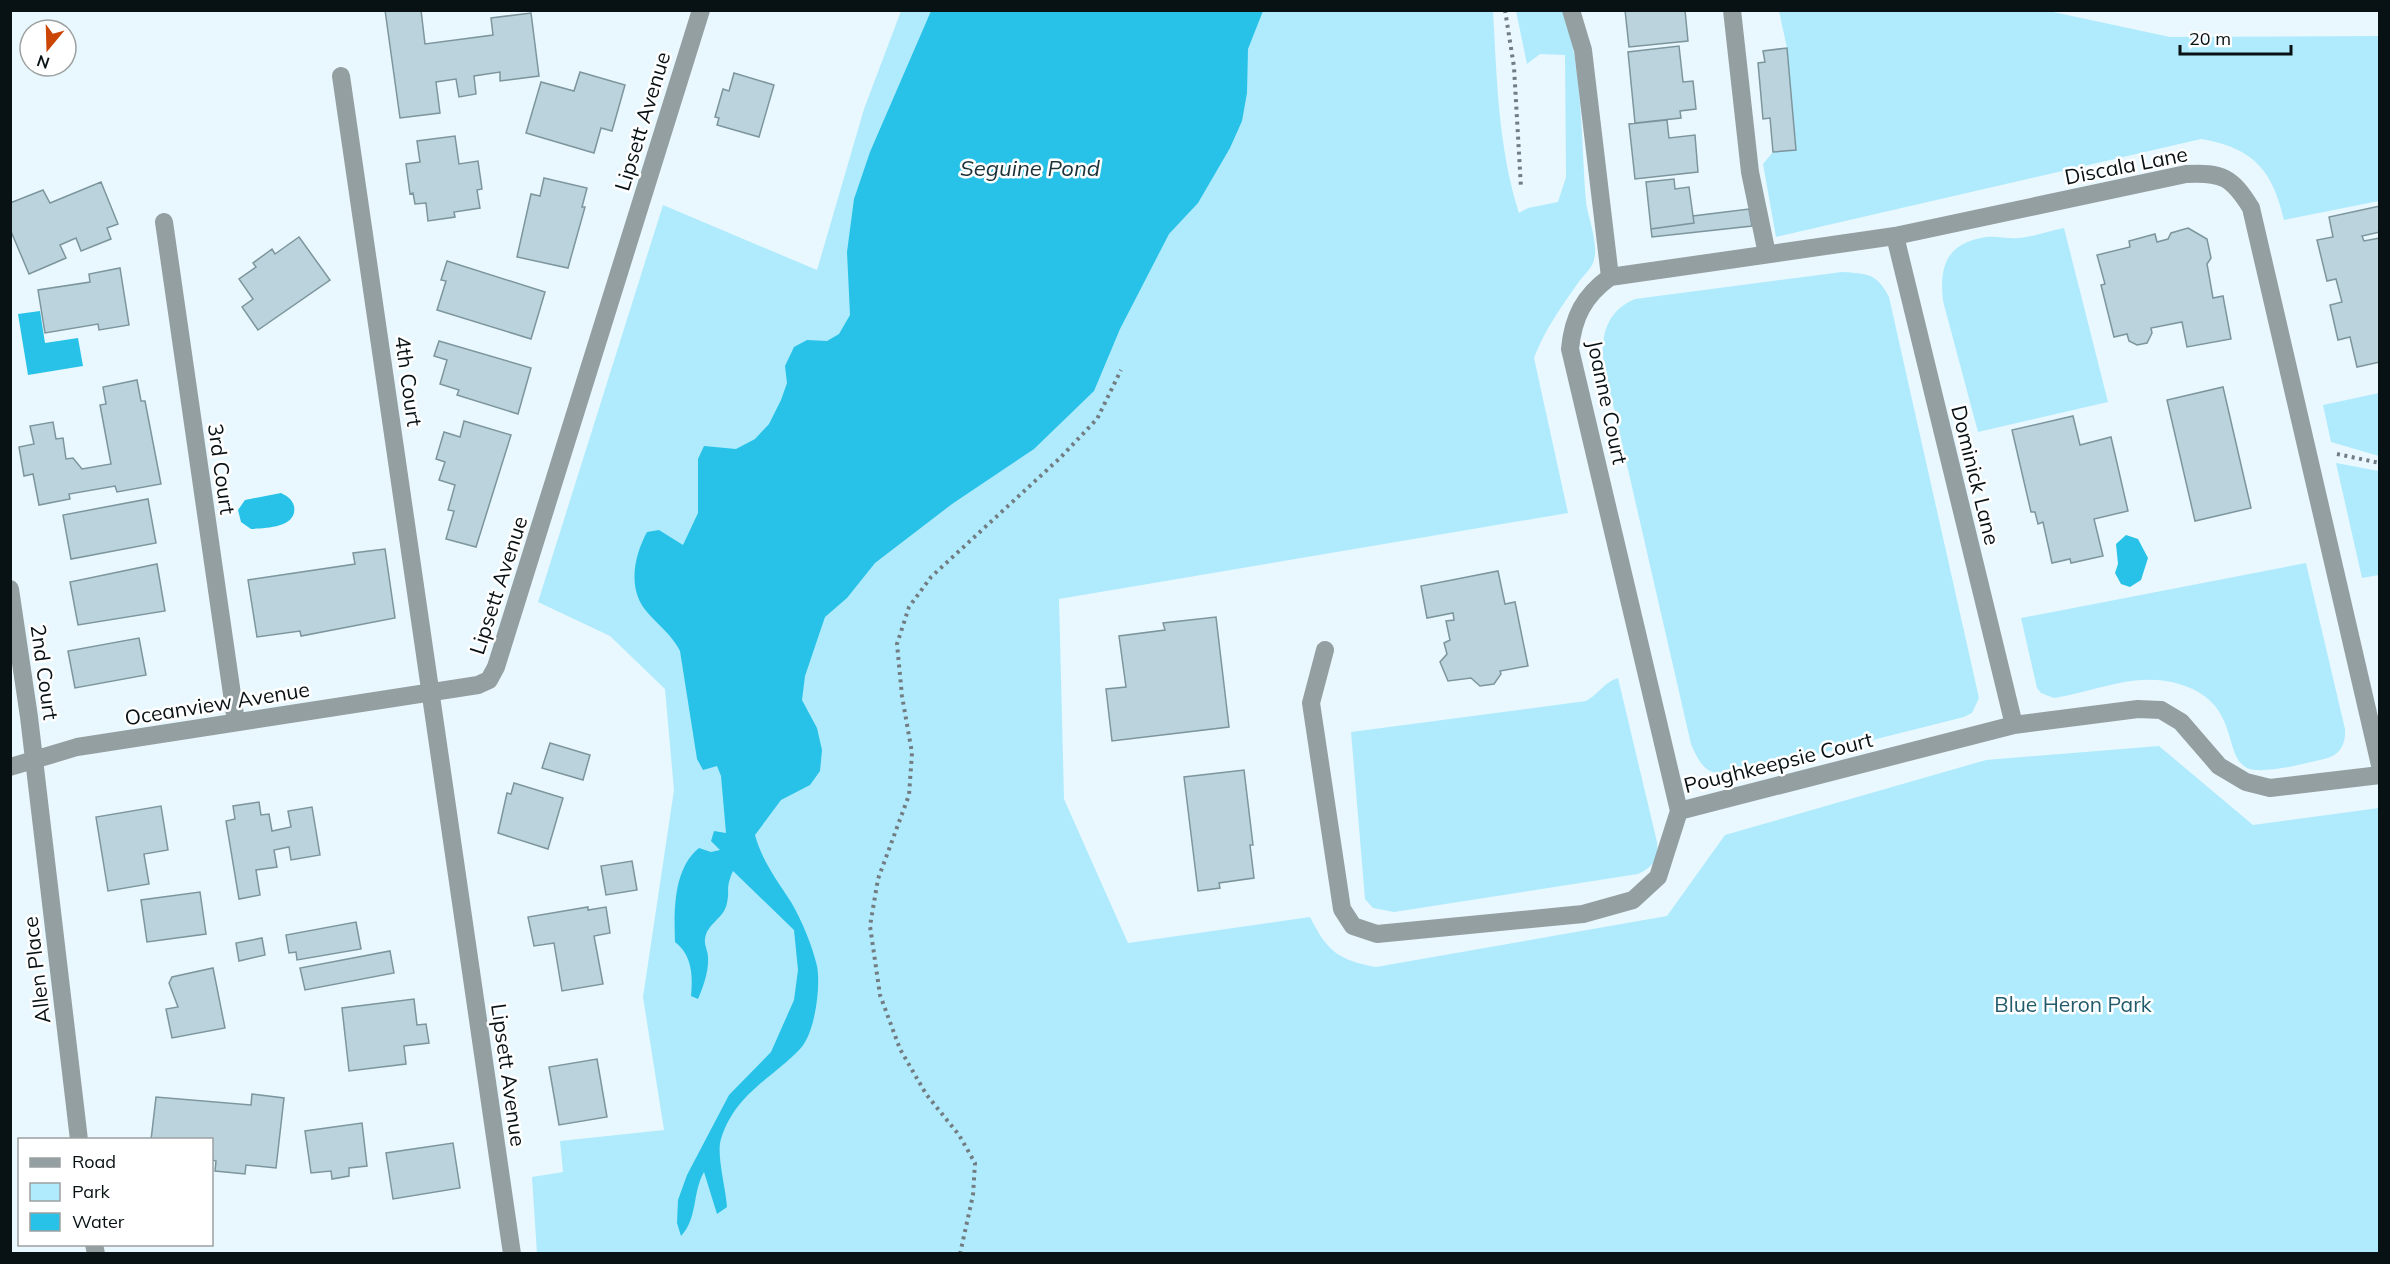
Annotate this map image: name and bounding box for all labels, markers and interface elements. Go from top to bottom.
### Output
north arrow [18,18,78,78]
scale bar [2180,18,2291,56]
text: 20 m [2189,27,2231,50]
street label: Lipsett Avenue [609,48,675,194]
text: N [34,51,52,74]
street label: Discala Lane [2062,140,2190,190]
water label: Seguine Pond [960,154,1101,182]
street label: 4th Court [390,334,428,428]
street label: Joanne Court [1582,338,1634,466]
street label: Dominick Lane [1946,403,2006,547]
street label: 3rd Court [203,422,241,516]
street label: Lipsett Avenue [463,513,533,657]
street label: 2nd Court [25,623,65,721]
street label: Oceanview Avenue [123,676,311,730]
street label: Poughkeepsie Court [1681,726,1875,798]
street label: Allen Place [17,915,55,1025]
park label: Blue Heron Park [1994,991,2152,1017]
street label: Lipsett Avenue [486,1002,532,1148]
legend [18,1138,213,1246]
text: Road [72,1150,116,1173]
text: Park [72,1180,111,1203]
text: Water [72,1210,125,1233]

